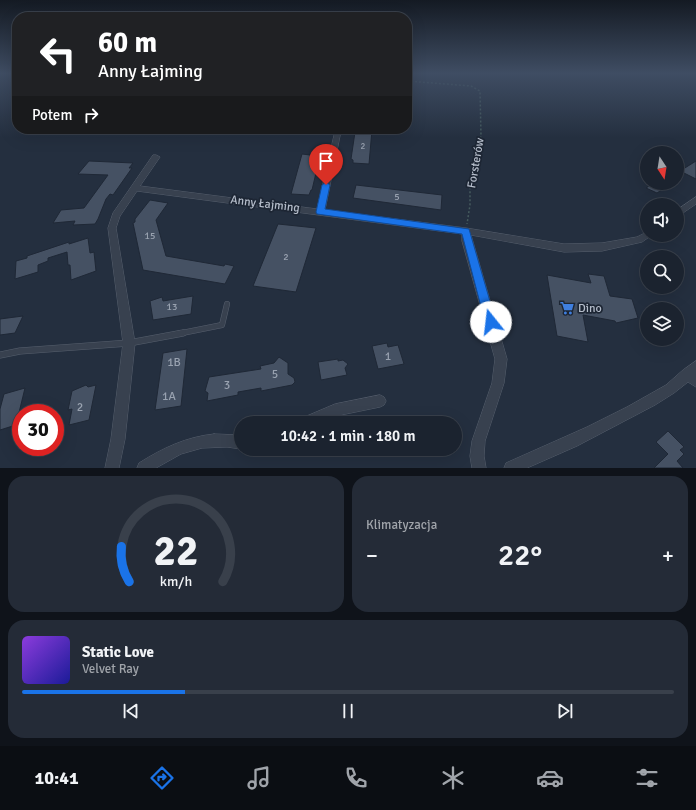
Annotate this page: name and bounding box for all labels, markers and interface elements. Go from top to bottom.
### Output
text: 60 m [98,26,157,60]
icon: left [32,28,84,80]
text: Anny Łajming [98,60,203,82]
icon: right [80,104,102,126]
text: Potem [32,106,72,124]
street label: Forsterów [464,136,488,189]
house number: 2 [361,141,366,152]
pin [309,144,343,185]
north arrow [640,146,684,190]
map controls [640,146,684,346]
icon: arrive [315,150,337,172]
house number: 5 [394,191,400,203]
street label: Anny Łajming [229,192,301,216]
button: sound [640,198,684,242]
house number: 15 [145,230,155,242]
button: search [640,250,684,294]
house number: 2 [283,251,289,263]
supermarket icon: Dino [559,300,575,316]
house number: 13 [167,301,177,313]
position arrow [470,301,512,343]
place label: Dino [578,301,602,316]
button: layers [640,302,684,346]
house number: 1 [385,349,391,364]
house number: 1B [167,355,181,370]
house number: 5 [272,367,278,382]
house number: 3 [224,378,230,393]
house number: 1A [162,389,177,404]
house number: 2 [77,400,83,415]
speed limit sign: 30 [12,404,64,456]
text: 10:42 · 1 min · 180 m [281,427,415,445]
text: Klimatyzacja [366,517,437,533]
text: 22 [154,526,198,577]
text: 22° [498,537,542,574]
text: − [366,542,378,569]
text: + [662,542,674,569]
text: km/h [160,573,192,590]
text: Static Love [82,643,154,661]
text: Velvet Ray [82,661,139,677]
icon: previous [120,700,142,722]
icon: pause [337,700,359,722]
icon: next [554,700,576,722]
icon: directions [148,764,176,792]
icon: music [245,764,273,792]
icon: phone [342,764,370,792]
icon: climate [439,764,467,792]
icon: car [536,764,564,792]
icon: filters [633,764,661,792]
text: 10:41 [35,767,79,789]

